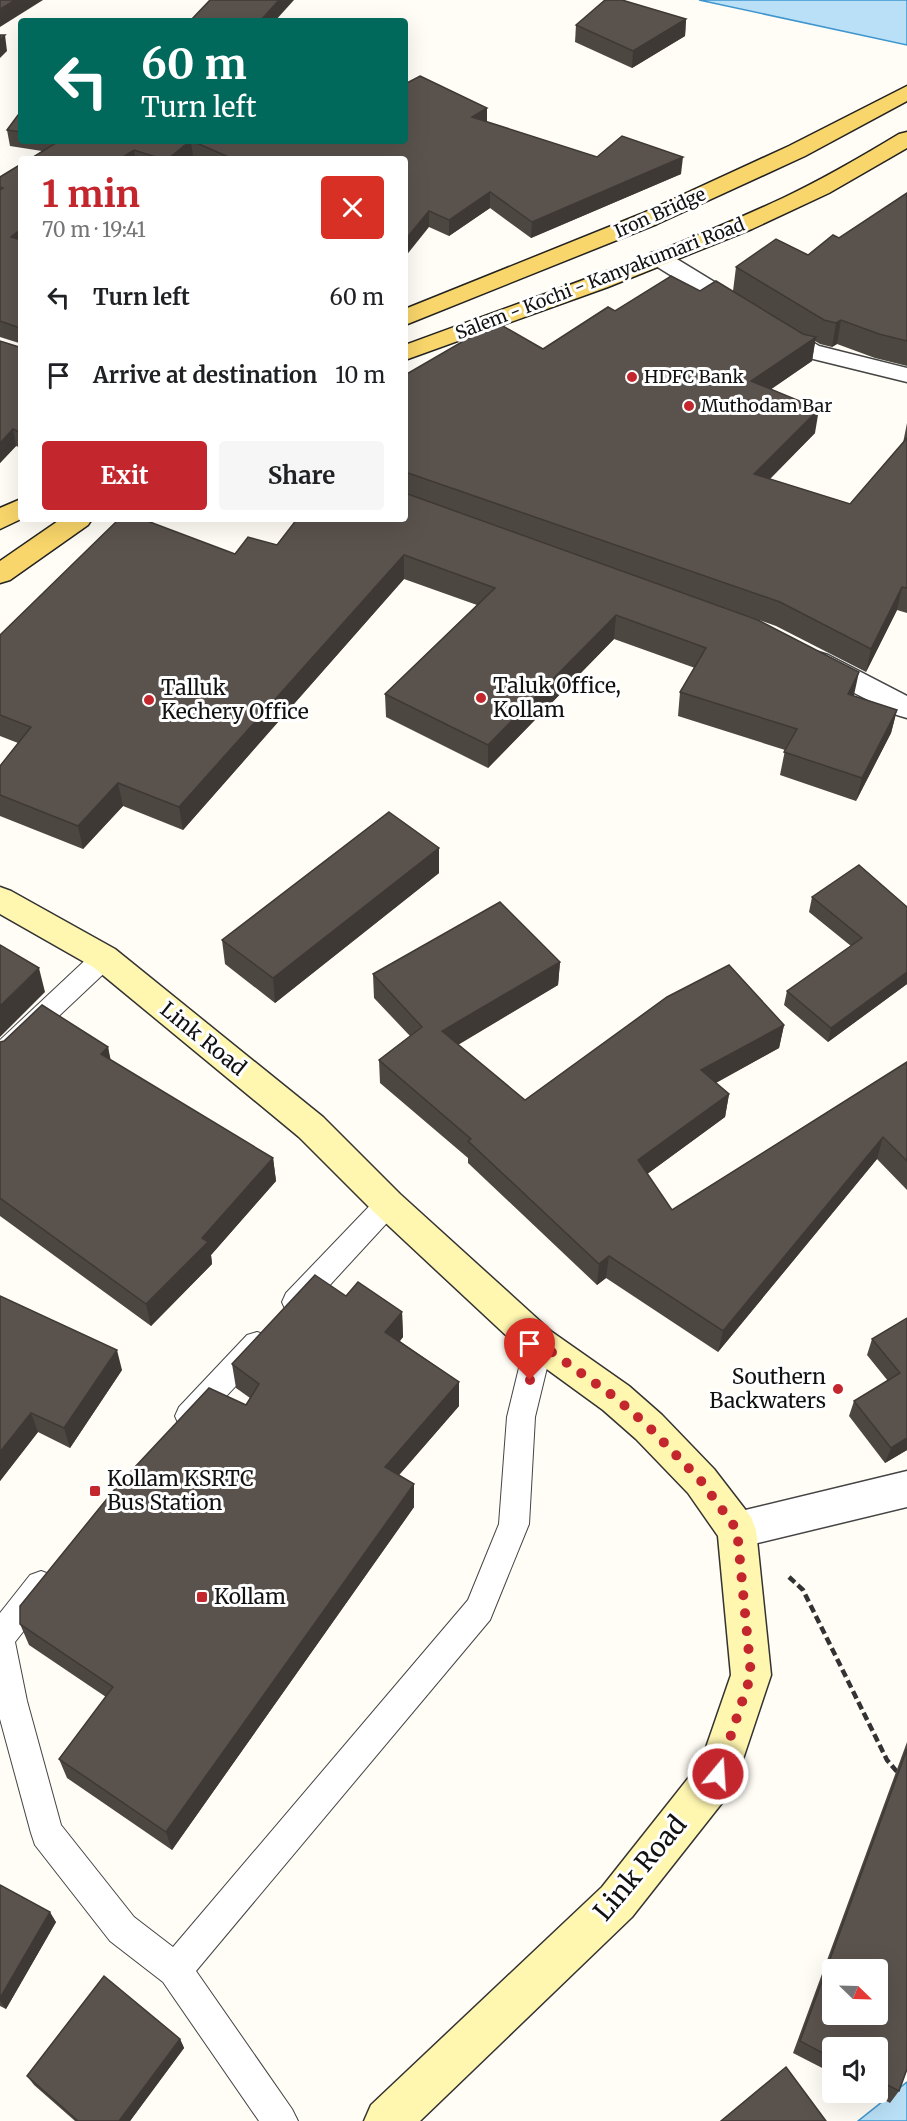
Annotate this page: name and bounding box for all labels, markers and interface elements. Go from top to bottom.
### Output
text: 60 m [141,38,247,90]
icon: left [42,42,120,120]
text: Turn left [141,90,256,124]
text: 1 min [42,172,140,217]
button: close [321,176,384,239]
street label: Iron Bridge [611,182,709,243]
street label: Salem - Kochi - Kanyakumari Road [452,213,748,344]
text: 70 m · 19:41 [42,217,146,242]
icon: left [42,281,75,314]
text: Turn left [93,283,190,311]
text: 60 m [330,283,384,311]
icon: arrive [42,359,75,392]
text: Arrive at destination [93,361,317,389]
text: 10 m [335,361,385,389]
place label: HDFC Bank [644,365,745,388]
marker: HDFC Bank [625,370,639,384]
place label: Muthodam Bar [701,394,832,417]
marker: Muthodam Bar [682,399,696,413]
button: Exit [42,441,207,510]
button: Share [219,441,384,510]
place label: Taluk Office, Kollam [493,672,621,723]
place label: Talluk Kechery Office [161,674,309,725]
marker: Taluk Office, Kollam [474,691,488,705]
marker: Talluk Kechery Office [142,693,156,707]
street label: Link Road [155,996,252,1082]
pin [504,1318,555,1380]
icon: arrive [513,1327,546,1360]
place label: Southern Backwaters [709,1363,826,1414]
marker: Southern Backwaters [831,1382,845,1396]
place label: Kollam KSRTC Bus Station [107,1465,254,1516]
marker: Kollam KSRTC Bus Station [88,1484,102,1498]
place label: Kollam [214,1583,286,1610]
marker: Kollam [195,1590,209,1604]
position arrow [686,1742,750,1806]
street label: Link Road [586,1808,693,1927]
north arrow [822,1959,888,2025]
map controls [822,1959,888,2103]
button: sound [822,2037,888,2103]

